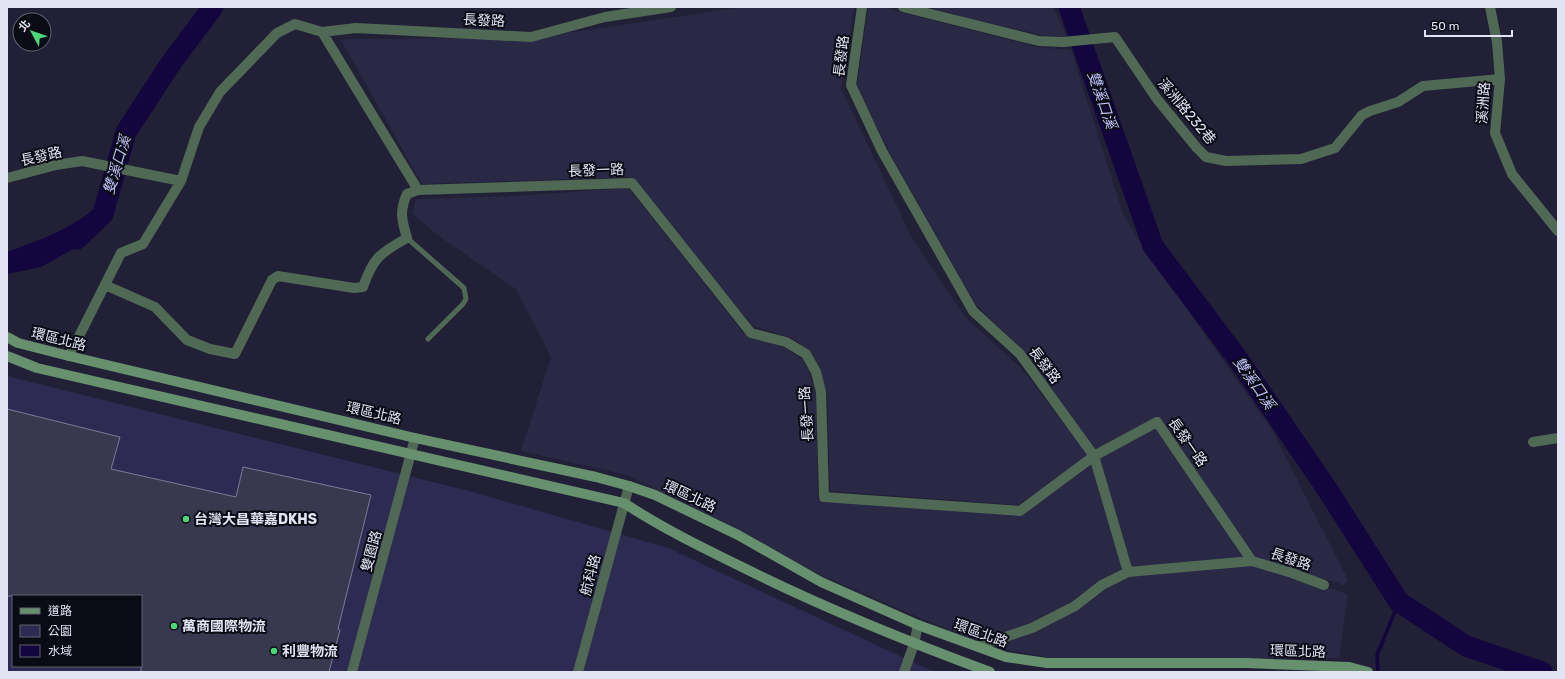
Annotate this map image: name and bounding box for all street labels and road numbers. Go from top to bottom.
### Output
street label: 長發路 [463,11,505,30]
street label: 長發路 [831,34,852,78]
street label: 溪洲路232巷 [1154,75,1219,148]
street label: 溪洲路 [1474,81,1493,125]
street label: 長發路 [19,143,63,169]
street label: 長發一路 [568,161,624,180]
street label: 環區北路 [30,324,88,355]
street label: 長發路 [1025,343,1064,387]
street label: 長發一路 [796,385,817,442]
street label: 環區北路 [345,399,403,428]
street label: 長發一路 [1165,414,1211,470]
street label: 環區北路 [661,477,719,516]
street label: 雙園路 [358,529,385,574]
street label: 長發路 [1268,545,1313,574]
street label: 航科路 [577,553,604,598]
street label: 環區北路 [952,616,1010,651]
street label: 環區北路 [1270,642,1326,661]

